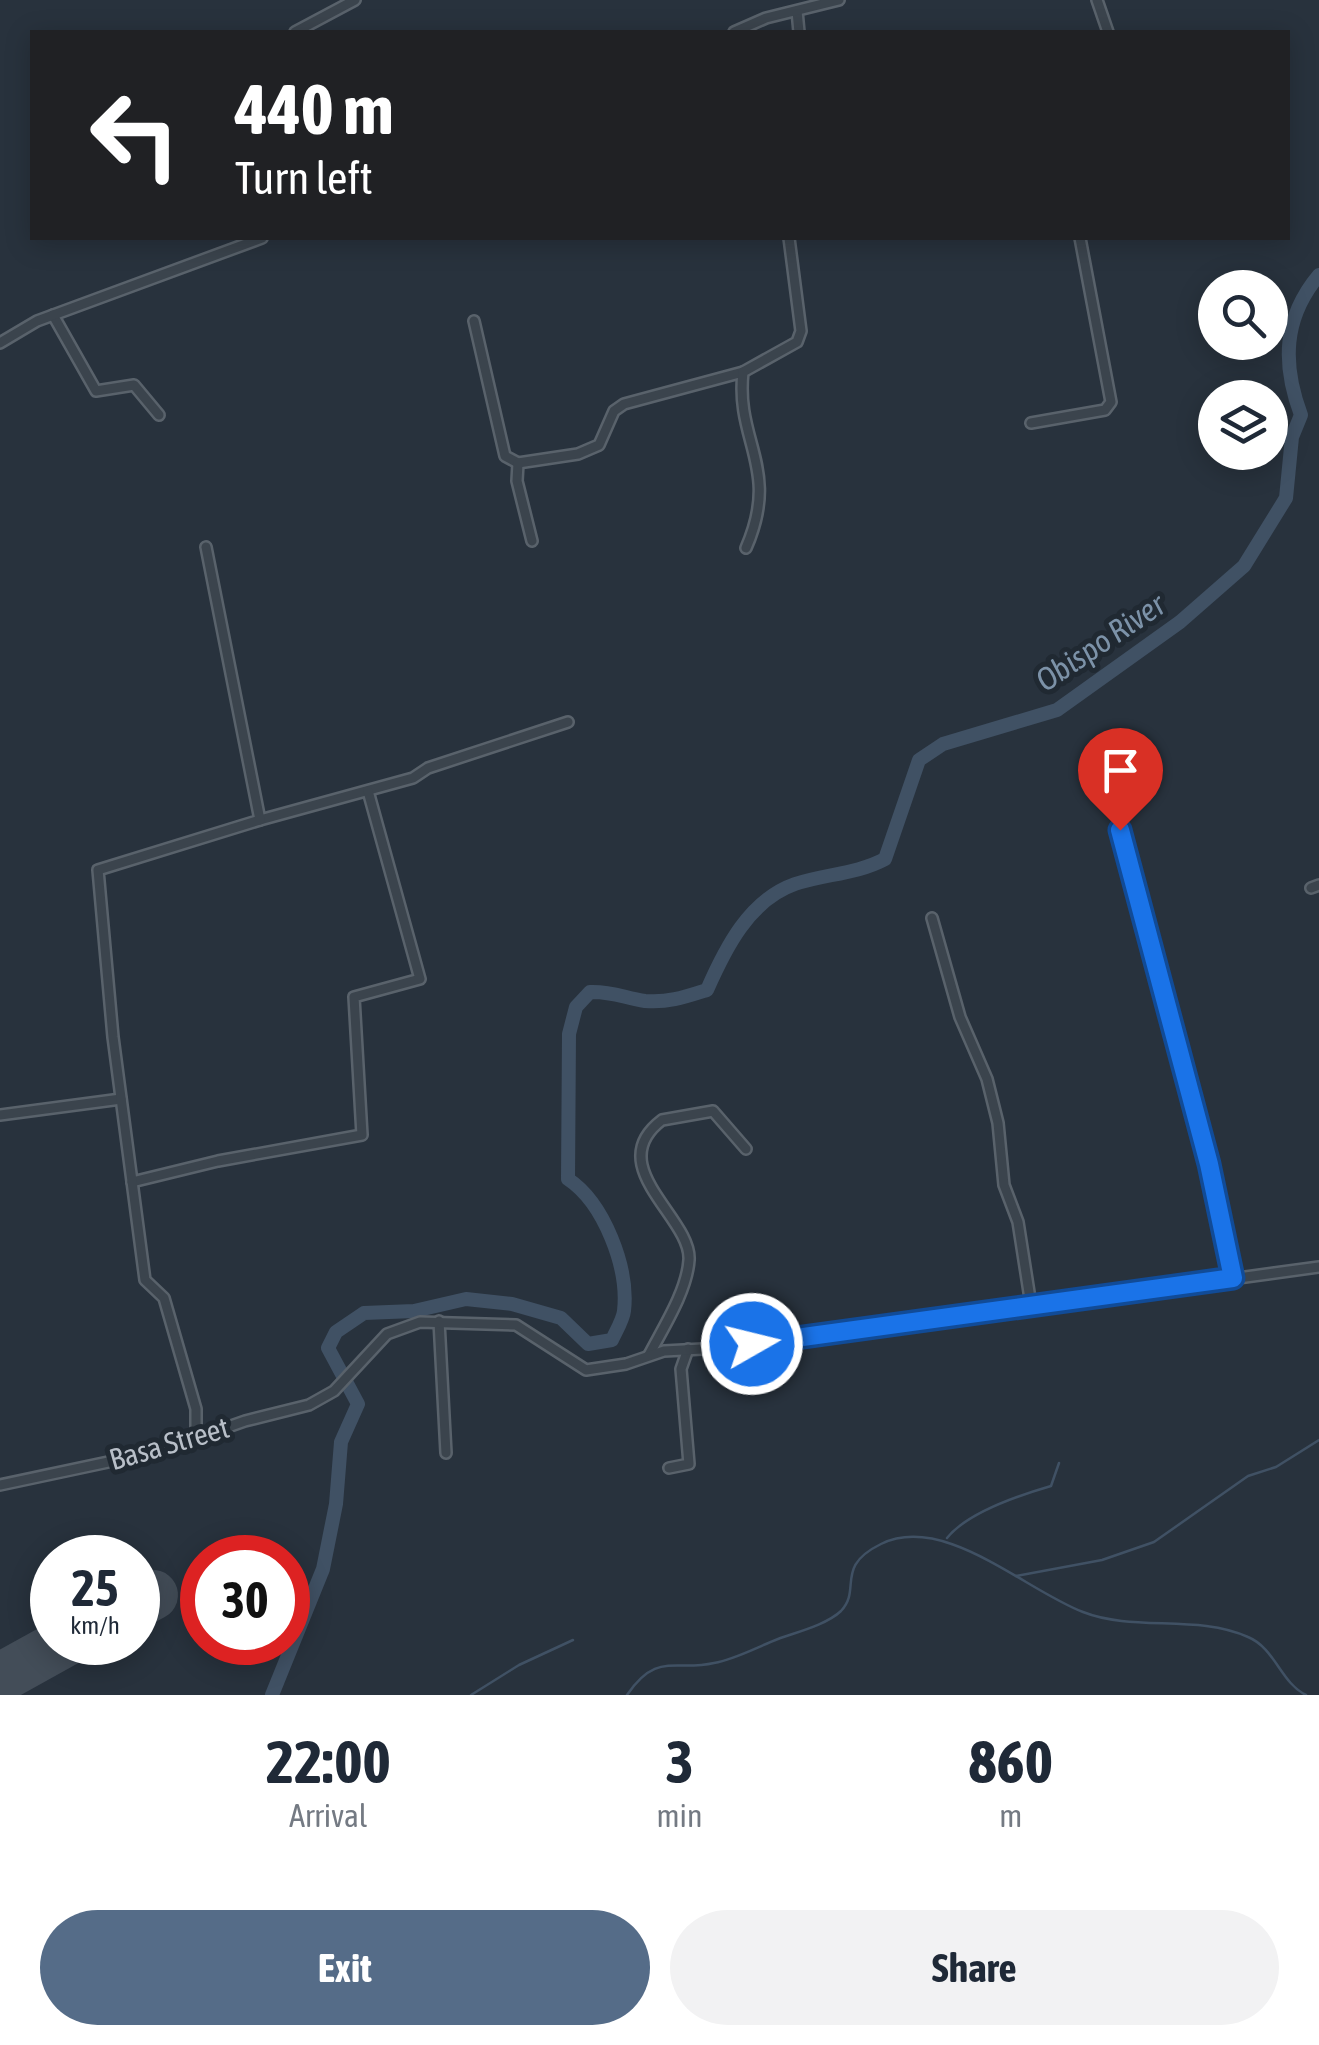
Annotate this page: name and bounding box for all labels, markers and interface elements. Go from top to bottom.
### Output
text: 440 m [235,69,394,149]
icon: left [70,70,200,200]
text: Turn left [235,152,373,204]
map controls [1198,270,1288,470]
button: search [1198,270,1288,360]
button: layers [1198,380,1288,470]
water label: Obispo River [1029,585,1173,699]
pin [1078,728,1163,831]
icon: arrive [1093,743,1148,798]
position arrow [700,1292,804,1396]
street label: Basa Street [105,1410,233,1476]
speed limit sign: 30 [180,1535,310,1665]
text: 25 [71,1559,118,1617]
text: km/h [70,1611,120,1639]
text: 22:00 [266,1727,391,1796]
text: 3 [665,1727,694,1796]
text: 860 [968,1727,1053,1796]
text: Arrival [289,1797,367,1834]
text: min [657,1797,702,1834]
text: m [999,1797,1022,1834]
button: Exit [40,1910,650,2025]
button: Share [670,1910,1279,2025]

